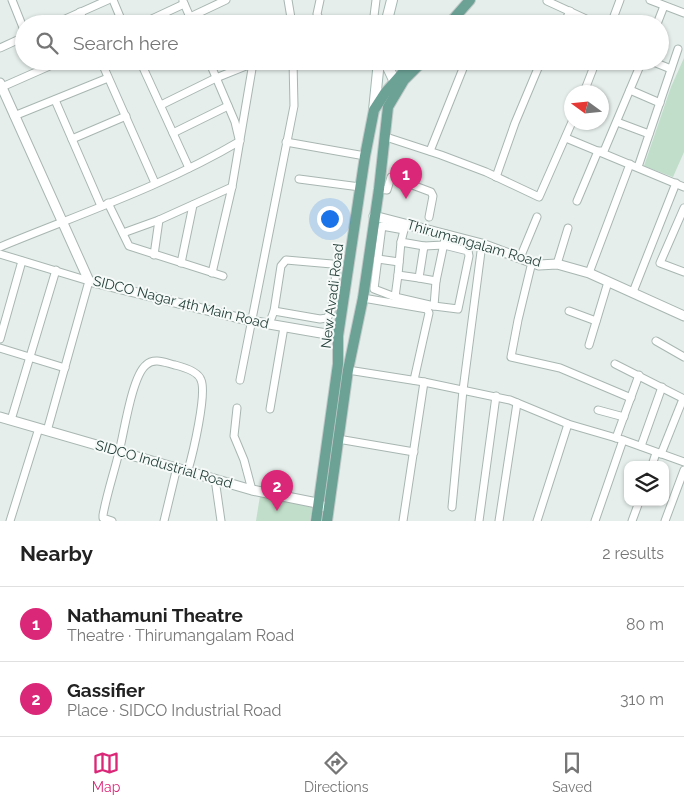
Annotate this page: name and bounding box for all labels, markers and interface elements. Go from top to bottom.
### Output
search box [15,15,669,70]
icon: search [33,29,61,57]
text: Search here [73,32,179,54]
north arrow [564,85,609,130]
pin: 1 [390,158,422,199]
your location [317,206,343,232]
street label: Thirumangalam Road [405,216,543,270]
street label: New Avadi Road [318,243,346,349]
street label: SIDCO Nagar 4th Main Road [91,272,271,332]
street label: SIDCO Industrial Road [94,437,234,491]
map controls [624,461,669,506]
button: layers [624,461,669,506]
pin: 2 [261,470,293,511]
text: Nearby [20,541,93,566]
text: 2 results [602,544,664,563]
text: Nathamuni Theatre [67,604,243,626]
text: 1 [32,615,40,634]
text: 80 m [626,615,664,634]
text: Theatre · Thirumangalam Road [67,626,294,645]
text: Gassifier [67,679,145,701]
text: 2 [31,690,41,709]
text: 310 m [620,690,664,709]
text: Place · SIDCO Industrial Road [67,701,281,720]
tab: Map [92,749,120,795]
tab: Directions [304,749,369,795]
tab: Saved [552,749,592,795]

